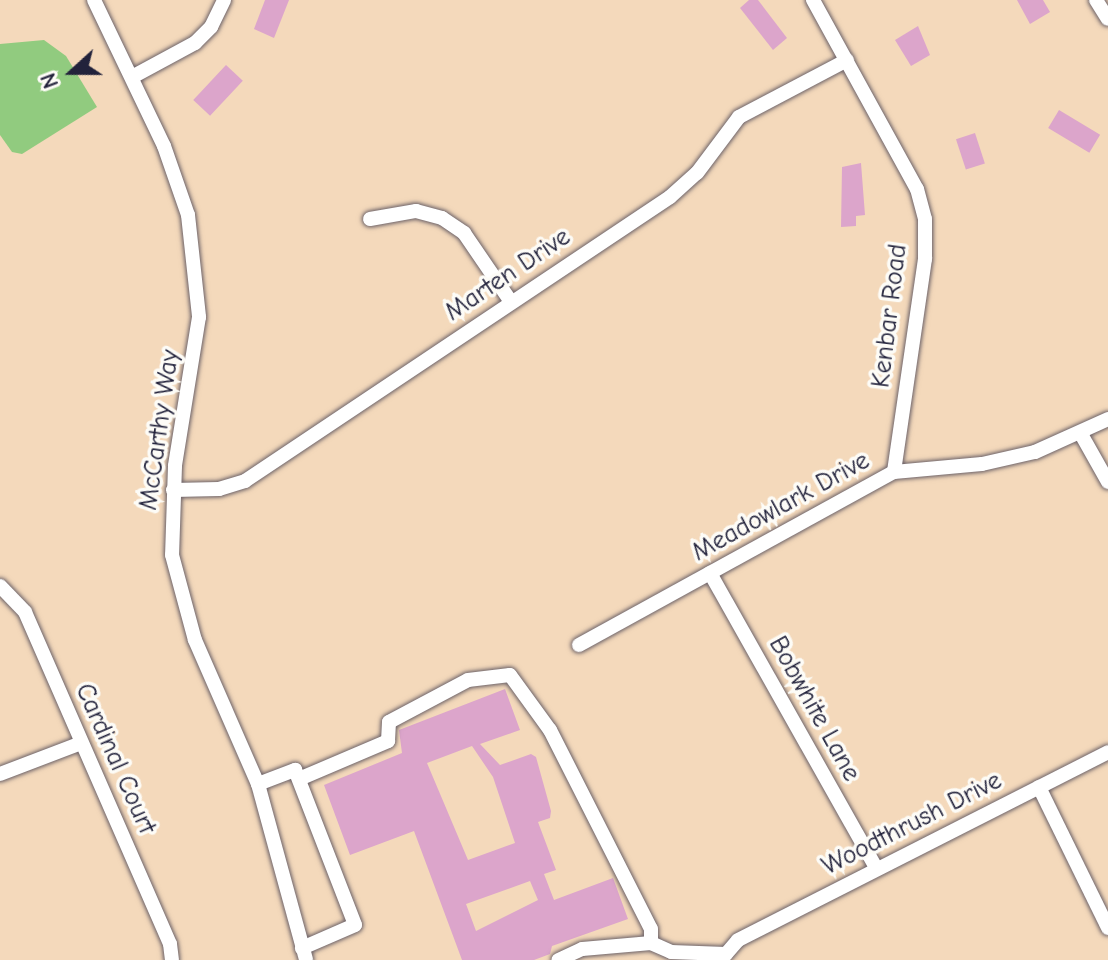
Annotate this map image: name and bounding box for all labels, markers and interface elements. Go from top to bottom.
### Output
north arrow [32,32,112,112]
text: N [35,69,64,92]
street label: Marten Drive [439,222,577,328]
street label: Kenbar Road [866,242,914,390]
street label: McCarthy Way [133,348,187,512]
street label: Meadowlark Drive [687,445,875,569]
street label: Bobwhite Lane [761,631,867,787]
street label: Cardinal Court [68,679,162,839]
street label: Woodthrush Drive [817,765,1007,883]

